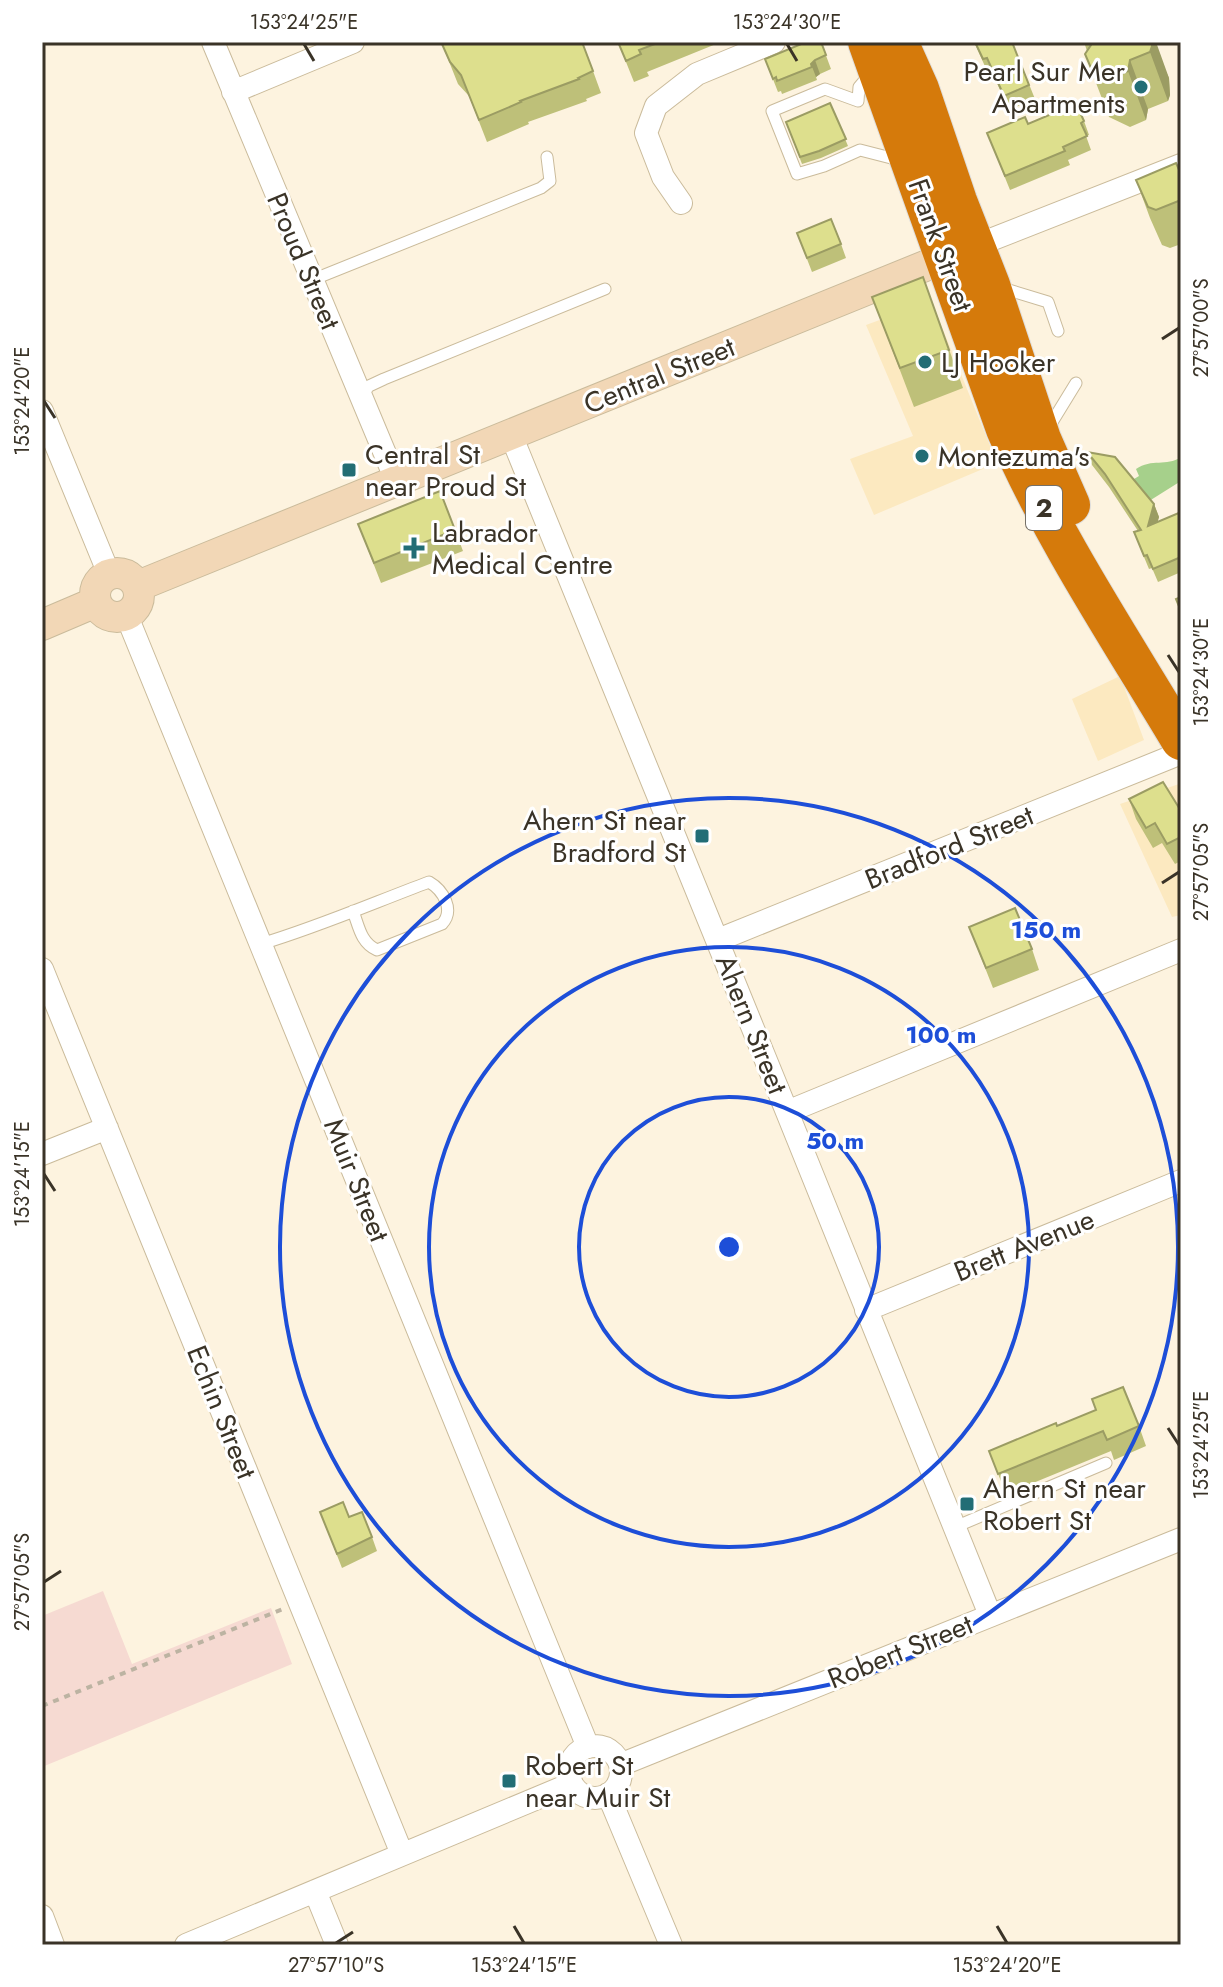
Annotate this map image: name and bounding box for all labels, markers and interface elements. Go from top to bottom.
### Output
text: 153°24'25"E [250,8,358,37]
text: 153°24'30"E [733,8,841,37]
place label: Pearl Sur Mer Apartments [963,51,1125,124]
marker: Pearl Sur Mer Apartments [1132,78,1150,96]
street label: Frank Street [898,173,984,318]
street label: Proud Street [256,186,351,336]
text: 27°57'00"S [1187,278,1216,378]
street label: Central Street [577,326,741,424]
place label: LJ Hooker [941,342,1056,383]
text: 153°24'20"E [8,346,37,456]
marker: LJ Hooker [916,353,934,371]
place label: Central St near Proud St [365,434,526,507]
place label: Montezuma's [938,436,1090,477]
marker: Montezuma's [913,447,931,465]
marker: Central St near Proud St [340,461,358,479]
road number: 2 [1026,486,1062,530]
place label: Labrador Medical Centre [432,512,613,585]
marker: Labrador Medical Centre [403,537,425,559]
text: 153°24'30"E [1187,618,1216,726]
street label: Bradford Street [859,795,1040,900]
place label: Ahern St near Bradford St [523,800,686,873]
text: 27°57'05"S [1187,823,1216,921]
marker: Ahern St near Bradford St [693,827,711,845]
text: 150 m [1011,912,1081,947]
street label: Ahern Street [705,948,798,1100]
text: 100 m [906,1017,976,1052]
street label: Muir Street [313,1112,400,1248]
text: 153°24'15"E [8,1121,37,1227]
text: 50 m [806,1123,864,1158]
street label: Brett Avenue [948,1199,1101,1292]
centre of rings [715,1233,743,1261]
street label: Echin Street [176,1339,267,1485]
text: 153°24'25"E [1187,1391,1216,1499]
place label: Ahern St near Robert St [983,1468,1146,1541]
marker: Ahern St near Robert St [958,1495,976,1513]
text: 27°57'05"S [8,1533,37,1631]
street label: Robert Street [822,1604,979,1699]
place label: Robert St near Muir St [525,1745,671,1818]
marker: Robert St near Muir St [500,1772,518,1790]
text: 27°57'10"S [288,1951,384,1980]
text: 153°24'15"E [471,1951,577,1980]
text: 153°24'20"E [952,1951,1062,1980]

